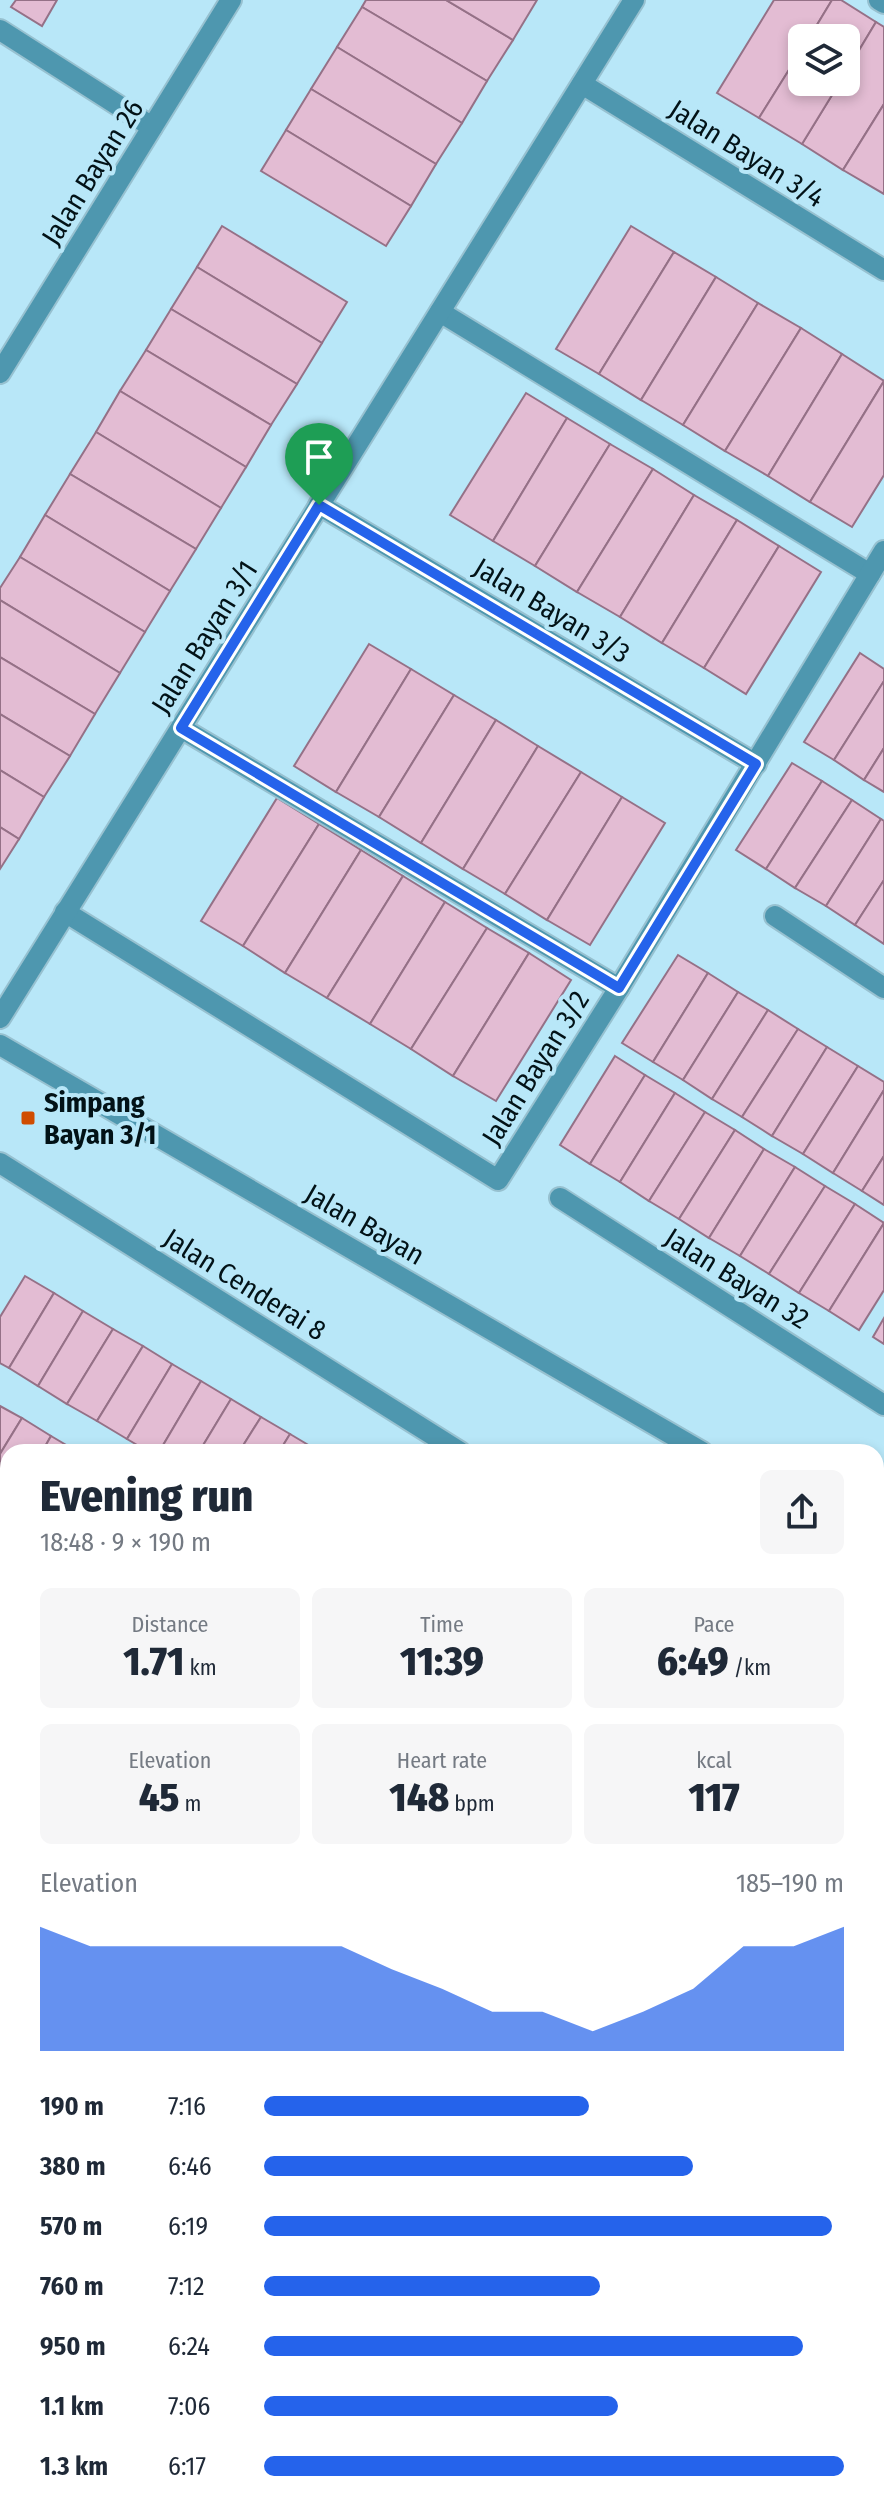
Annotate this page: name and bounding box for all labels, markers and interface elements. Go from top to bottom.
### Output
map controls [788,24,860,96]
button: layers [788,24,860,96]
street label: Jalan Bayan 26 [35,93,150,251]
street label: Jalan Bayan 3/4 [663,93,830,214]
pin [285,423,353,505]
icon: arrive [297,435,341,479]
street label: Jalan Bayan 3/3 [468,551,636,670]
street label: Jalan Bayan 3/1 [144,555,264,720]
street label: Jalan Bayan 3/2 [475,985,596,1151]
place label: Simpang Bayan 3/1 [44,1086,156,1151]
marker: Simpang Bayan 3/1 [19,1109,37,1127]
street label: Jalan Bayan [299,1177,430,1272]
street label: Jalan Cenderai 8 [158,1221,332,1347]
street label: Jalan Bayan 32 [658,1221,815,1336]
text: Evening run [40,1470,253,1523]
button: share [760,1470,844,1554]
text: 18:48 · 9 × 190 m [40,1527,211,1558]
text: Distance [131,1611,209,1638]
text: Time [420,1611,464,1638]
text: Pace [693,1611,735,1638]
text: 1.71 [123,1638,184,1686]
text: 11:39 [400,1638,484,1686]
text: 6:49 [657,1638,729,1686]
text: km [184,1654,217,1681]
text: /km [729,1654,771,1681]
text: Elevation [129,1747,211,1774]
text: Heart rate [397,1747,487,1774]
text: kcal [696,1747,732,1774]
text: 45 [139,1774,179,1822]
text: 148 [389,1774,449,1822]
text: 117 [688,1774,740,1822]
text: m [179,1790,201,1817]
text: bpm [449,1790,495,1817]
text: Elevation [40,1868,138,1899]
text: 185–190 m [736,1868,844,1899]
text: 190 m [40,2091,104,2122]
text: 7:16 [168,2091,206,2122]
text: 380 m [40,2151,105,2182]
text: 6:46 [168,2151,212,2182]
text: 570 m [40,2211,102,2242]
text: 6:19 [168,2211,208,2242]
text: 760 m [40,2271,104,2302]
text: 7:12 [168,2271,205,2302]
text: 950 m [40,2331,106,2362]
text: 6:24 [168,2331,210,2362]
text: 1.1 km [40,2391,104,2422]
text: 7:06 [168,2391,210,2422]
text: 1.3 km [40,2451,108,2482]
text: 6:17 [168,2451,206,2482]

